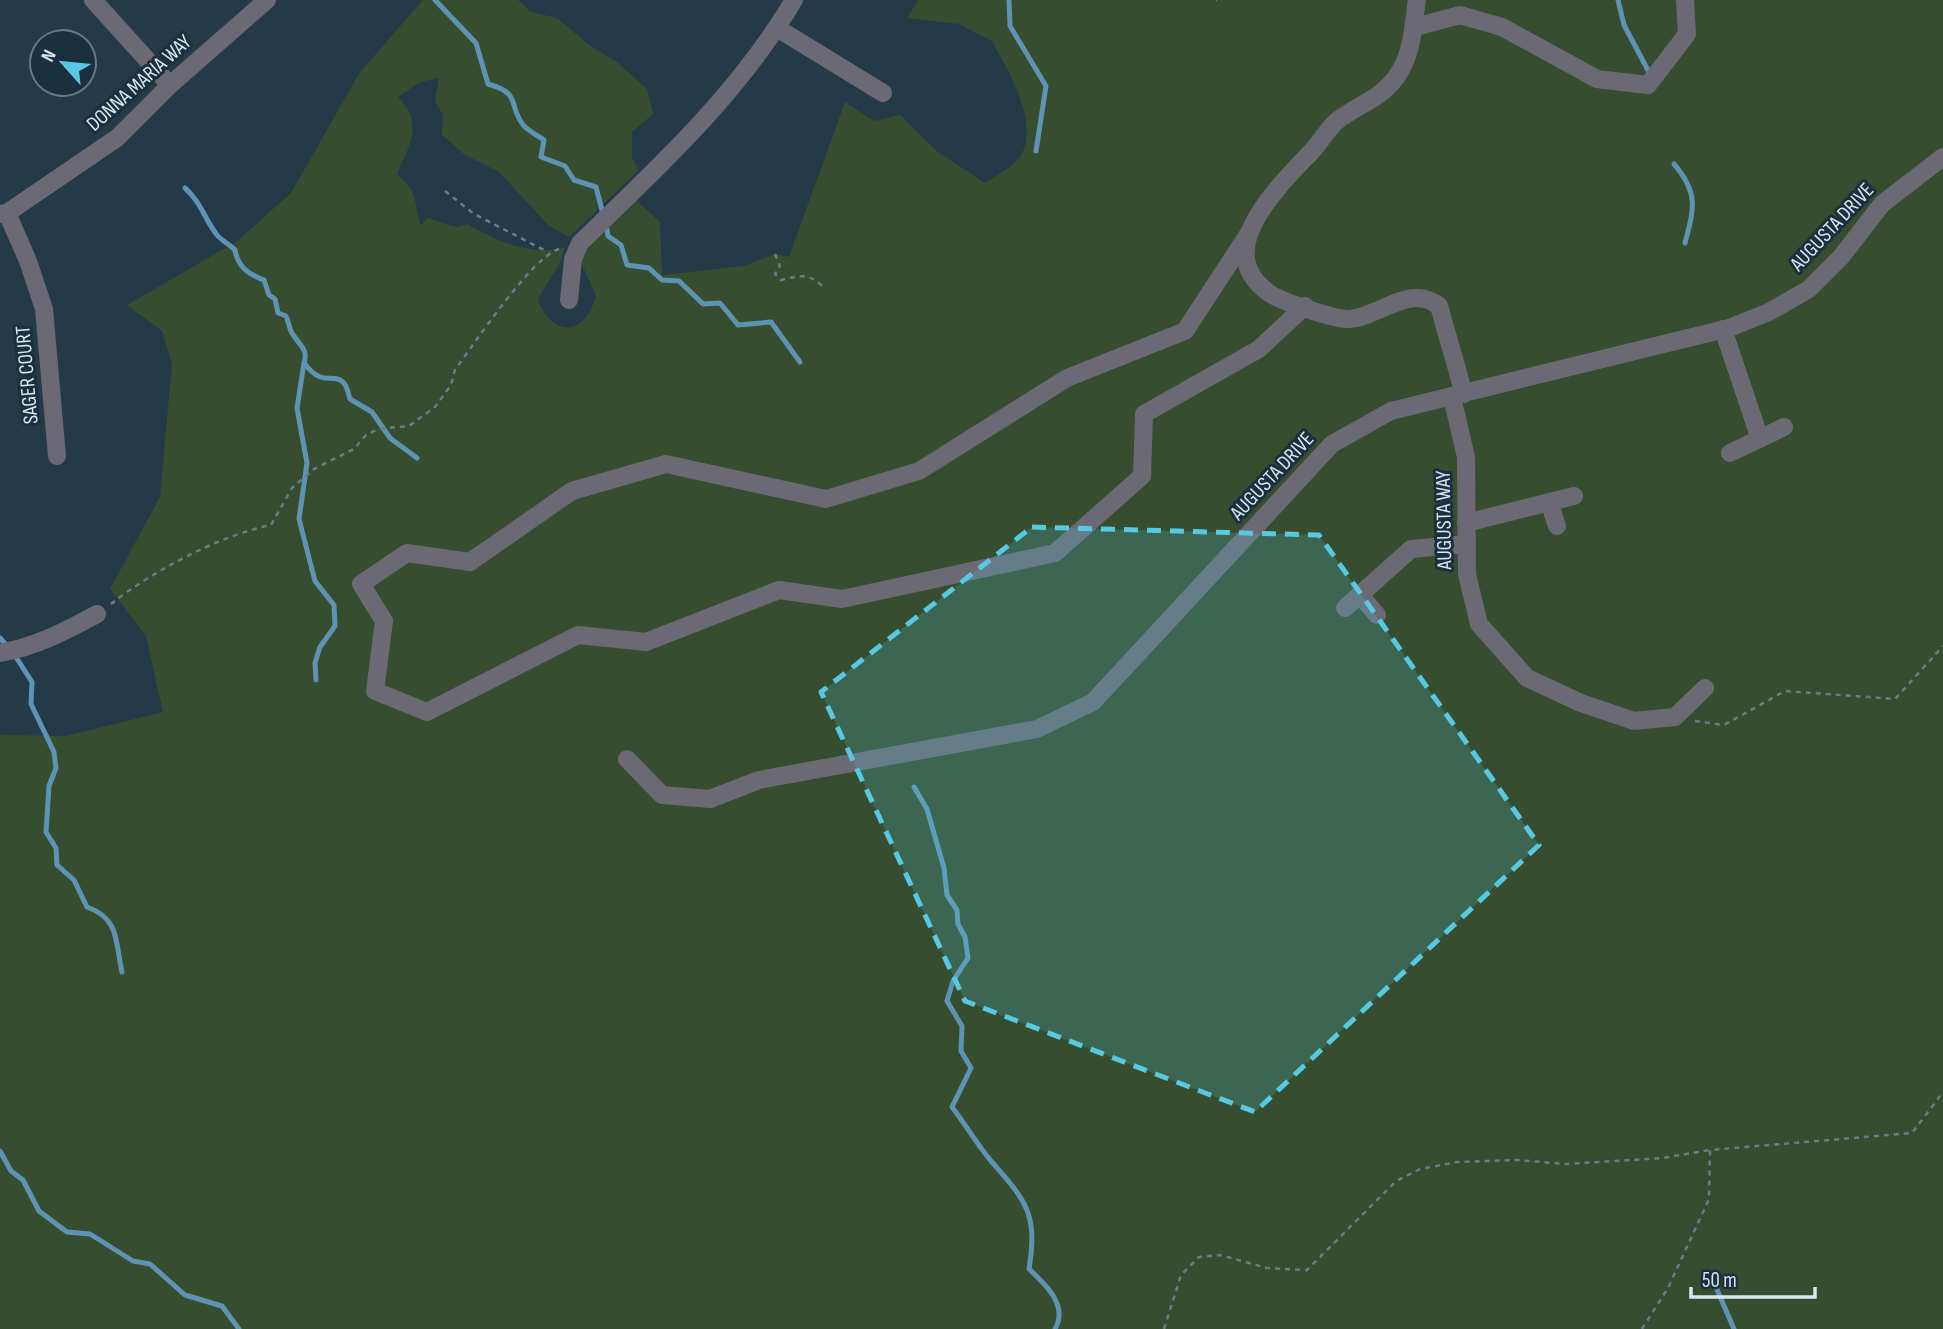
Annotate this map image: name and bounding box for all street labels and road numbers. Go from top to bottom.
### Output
street label: DONNA MARIA WAY [82,29,197,137]
street label: AUGUSTA DRIVE [1784,178,1879,277]
street label: SAGER COURT [10,324,44,425]
street label: AUGUSTA DRIVE [1224,427,1319,526]
street label: AUGUSTA WAY [1431,470,1457,571]

